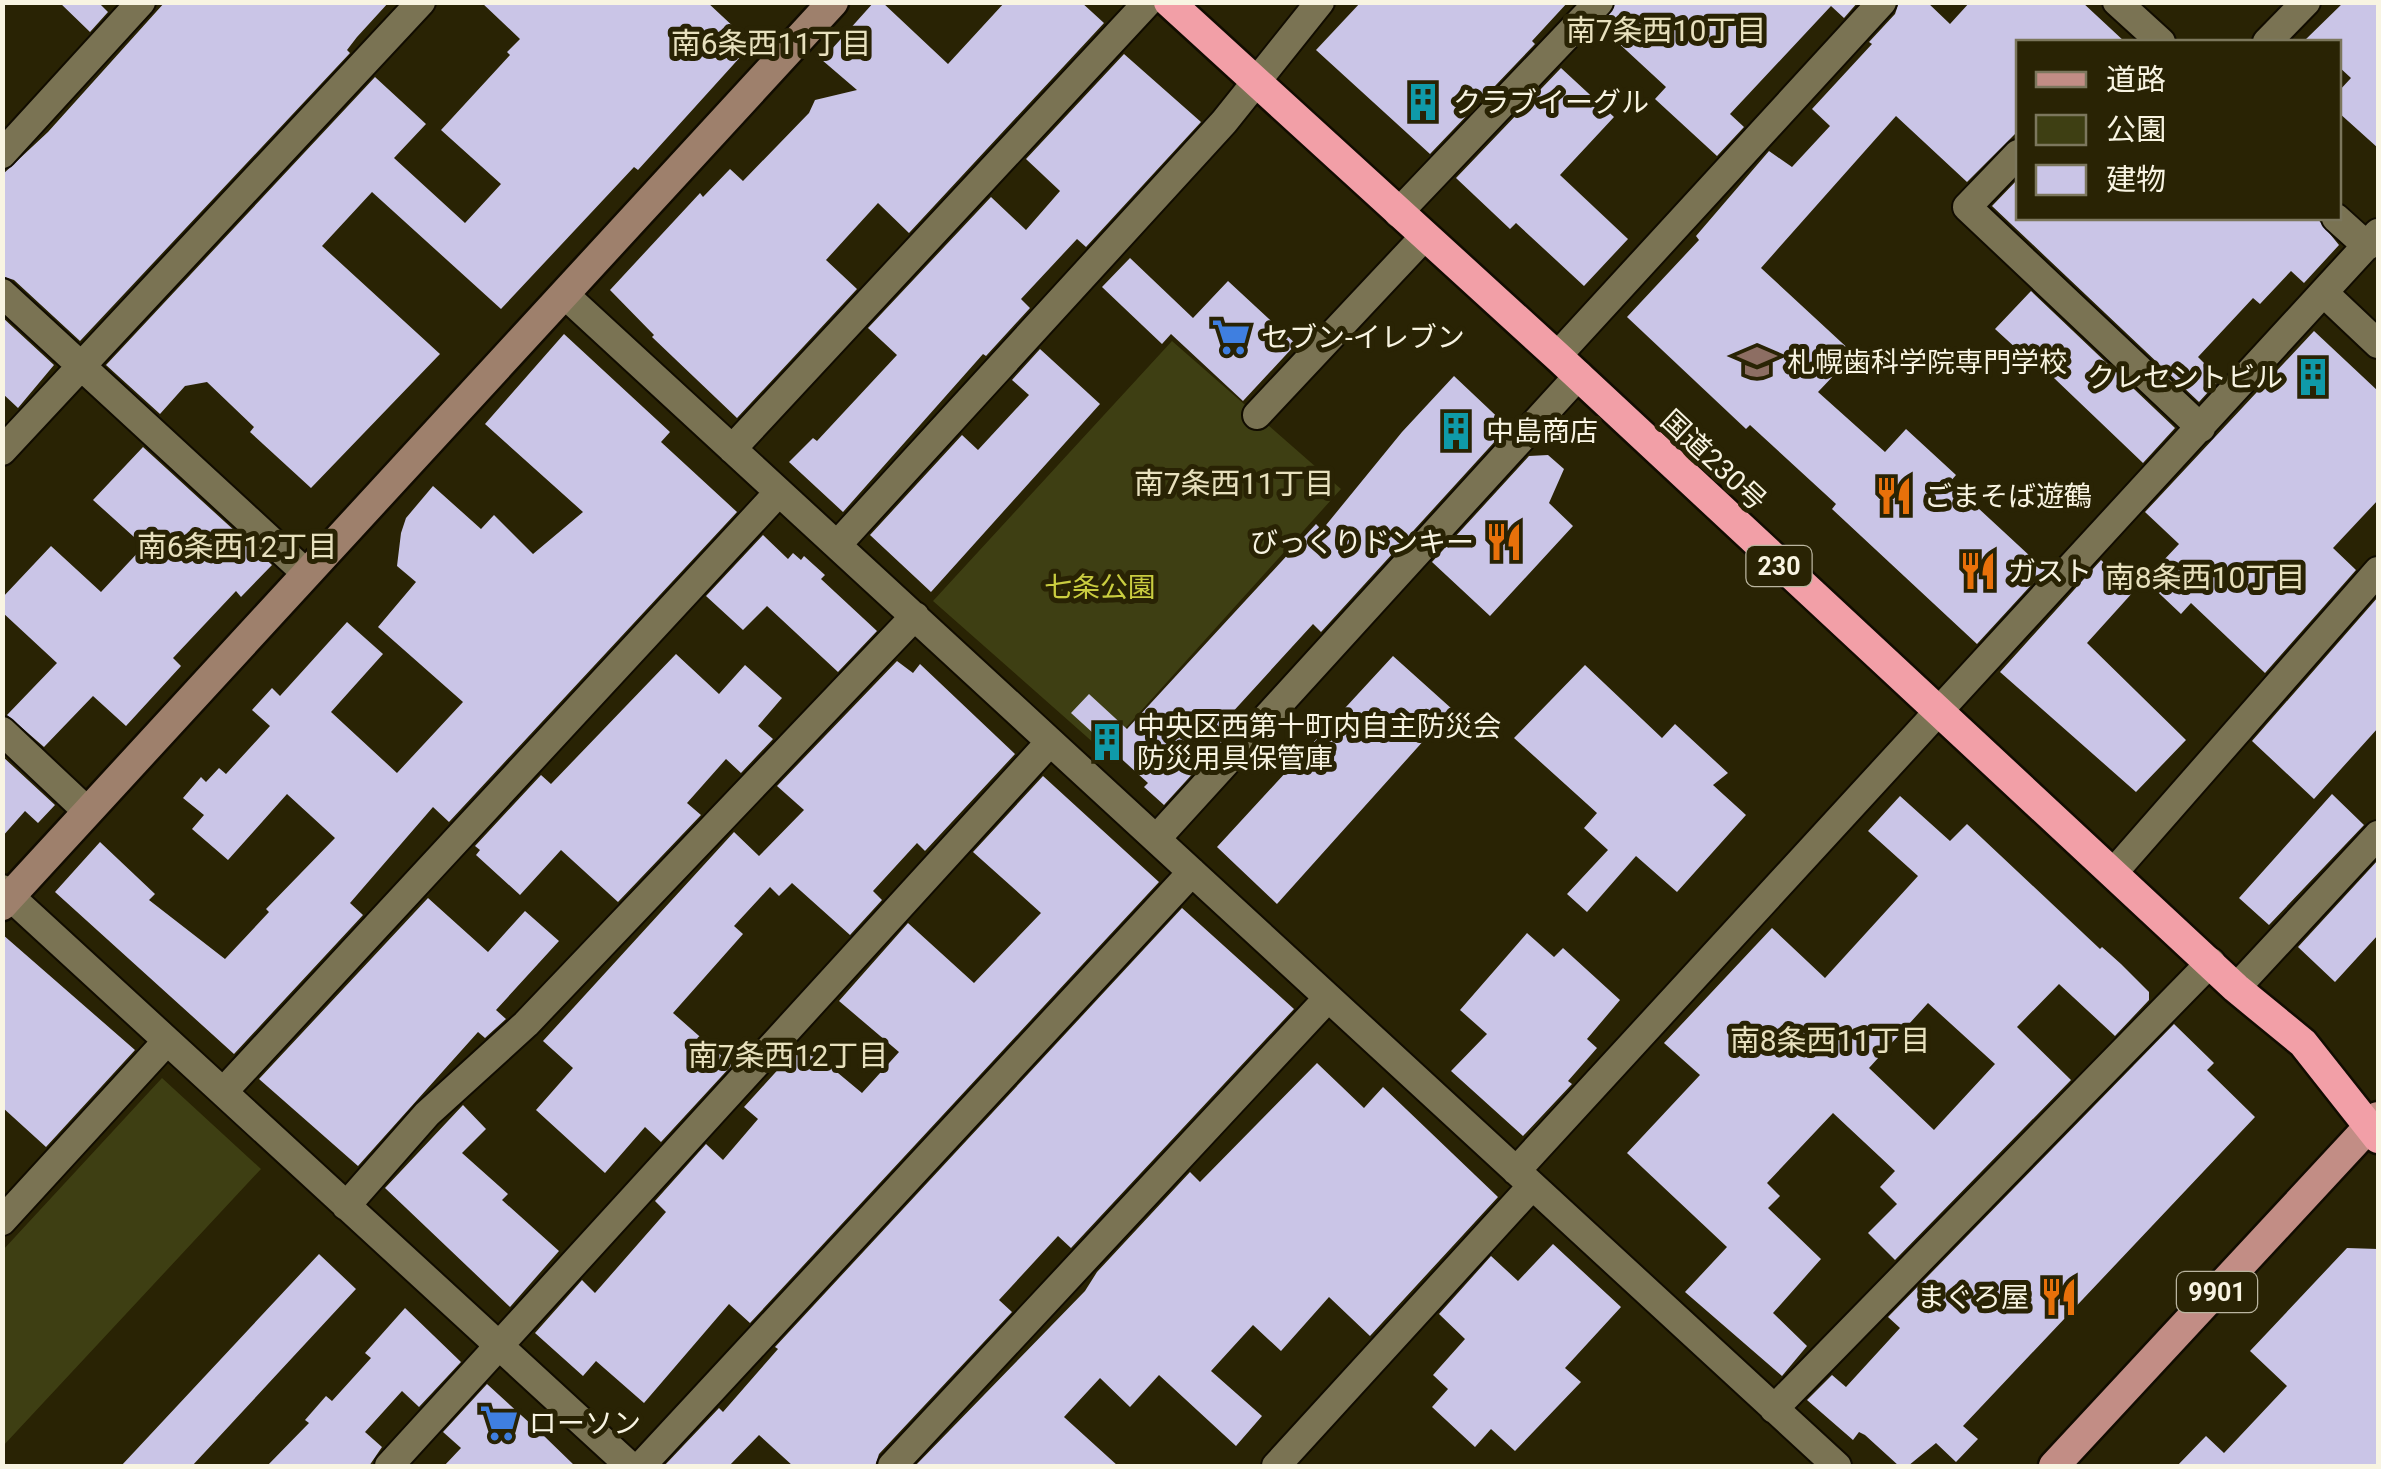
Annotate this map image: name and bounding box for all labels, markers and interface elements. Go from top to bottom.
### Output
district label: 南7条西10丁目 [1566,13,1766,48]
district label: 南6条西11丁目 [671,26,871,61]
legend [2016,40,2341,220]
text: 道路 [2106,62,2166,97]
building icon: クラブイーグル [1402,81,1444,123]
place label: クラブイーグル [1453,86,1649,119]
text: 公園 [2106,112,2166,147]
text: 建物 [2106,162,2166,197]
supermarket icon: セブン-イレブン [1210,316,1252,358]
place label: セブン-イレブン [1261,321,1465,354]
school or university icon: 札幌歯科学院専門学校 [1736,341,1778,383]
place label: 札幌歯科学院専門学校 [1787,346,2067,379]
building icon: クレセントビル [2292,356,2334,398]
place label: クレセントビル [2087,361,2283,394]
street label: 国道230号 [1654,404,1773,517]
building icon: 中島商店 [1435,410,1477,452]
place label: 中島商店 [1486,415,1598,448]
district label: 南7条西11丁目 [1134,466,1334,501]
restaurant icon: ごまそば遊鶴 [1873,475,1915,517]
place label: ごまそば遊鶴 [1924,480,2092,513]
restaurant icon: びっくりドンキー [1483,521,1525,563]
place label: びっくりドンキー [1250,526,1474,559]
district label: 南6条西12丁目 [137,529,337,564]
road number: 230 [1746,546,1812,586]
restaurant icon: ガスト [1957,550,1999,592]
place label: ガスト [2008,555,2092,588]
district label: 南8条西10丁目 [2105,560,2305,595]
park label: 七条公園 [1044,571,1156,604]
place label: 中央区西第十町内自主防災会 防災用具保管庫 [1137,710,1501,775]
building icon: 中央区西第十町内自主防災会 防災用具保管庫 [1086,721,1128,763]
district label: 南8条西11丁目 [1730,1023,1930,1058]
district label: 南7条西12丁目 [688,1038,888,1073]
road number: 9901 [2177,1272,2257,1312]
restaurant icon: まぐろ屋 [2038,1276,2080,1318]
place label: まぐろ屋 [1917,1281,2029,1314]
supermarket icon: ローソン [478,1402,520,1444]
place label: ローソン [529,1407,641,1440]

